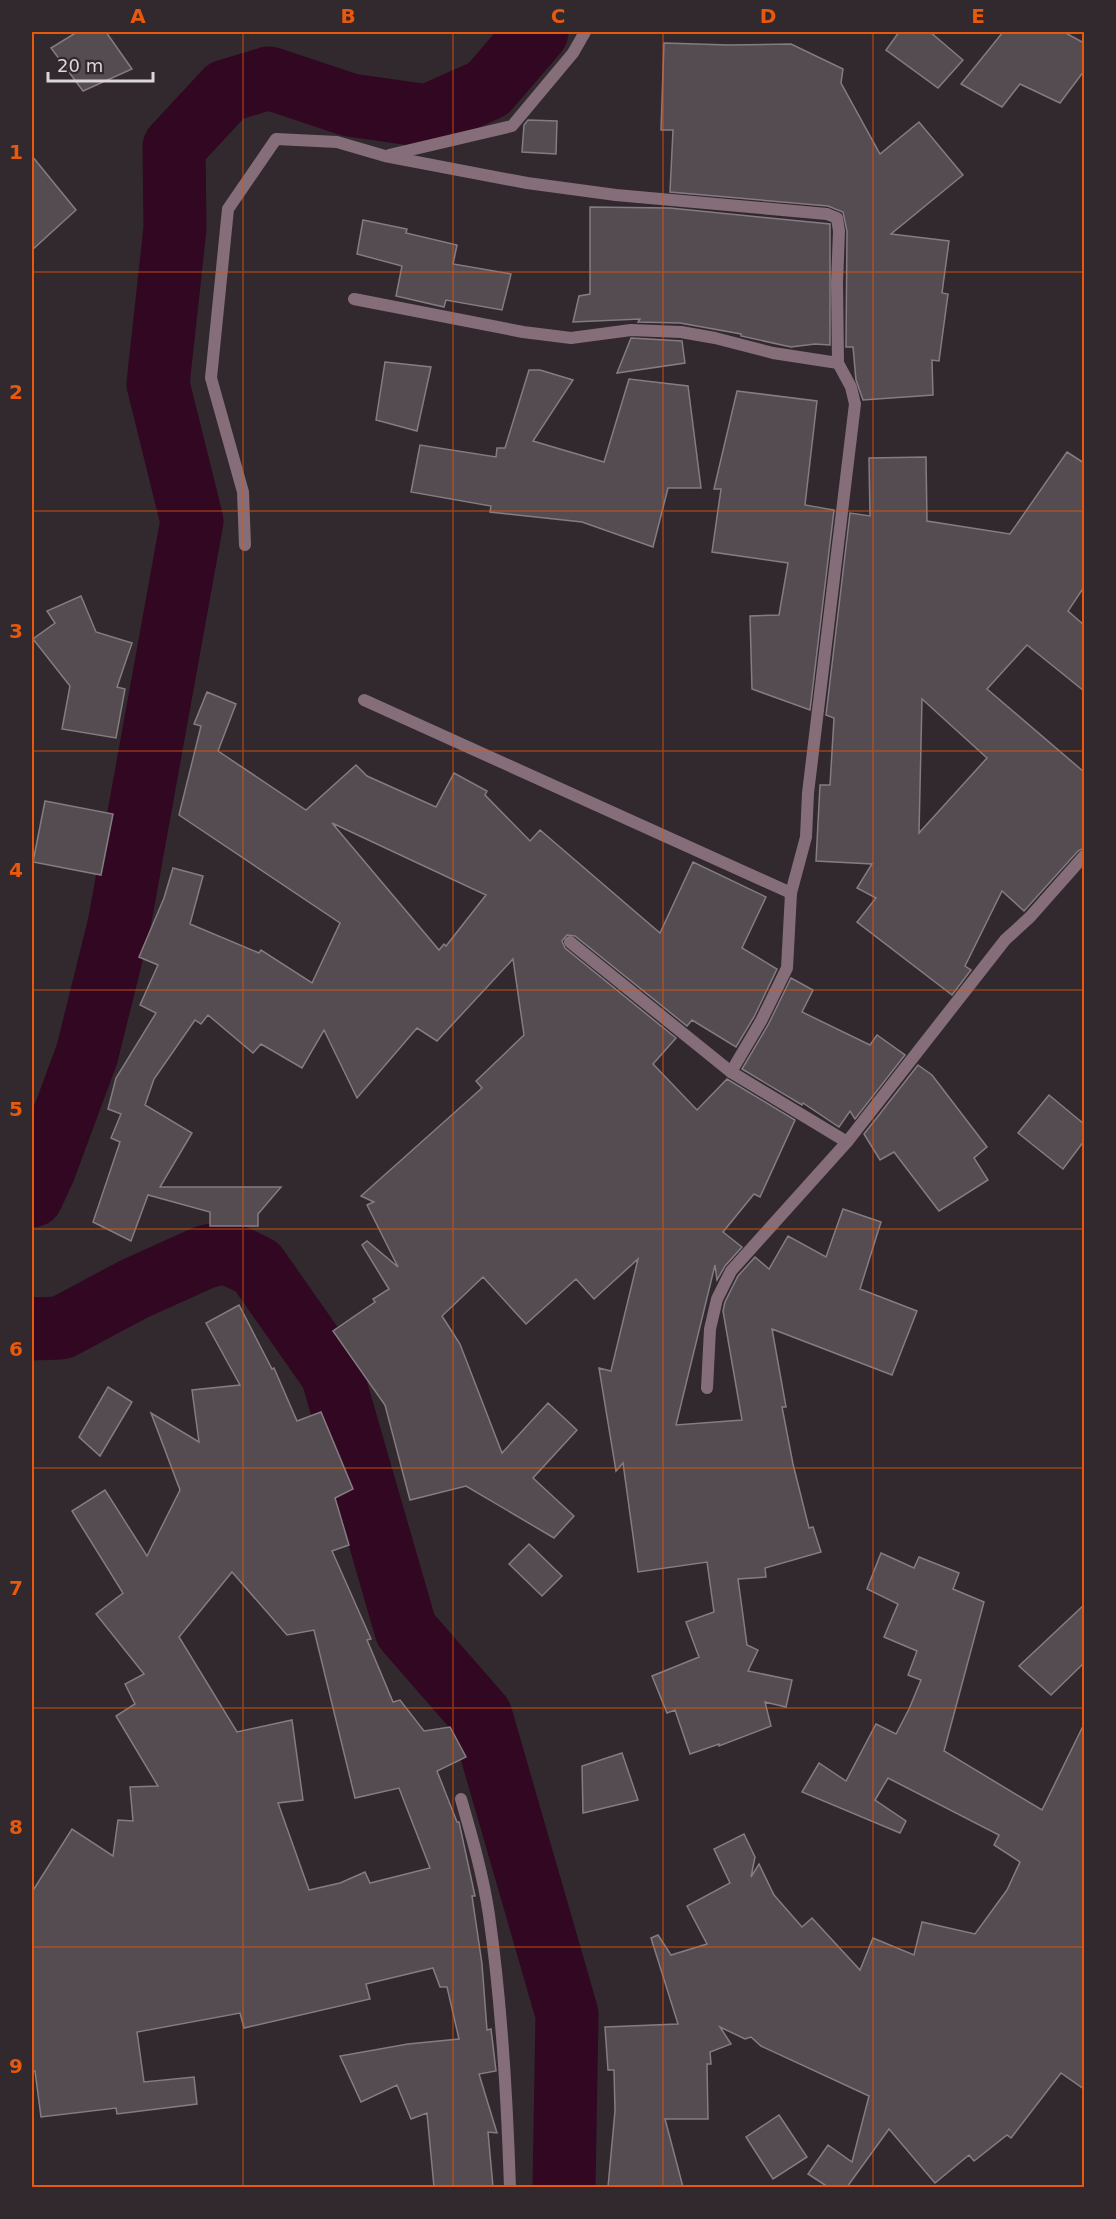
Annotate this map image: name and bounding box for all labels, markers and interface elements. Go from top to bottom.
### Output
text: A [130,4,146,28]
text: B [340,4,356,28]
text: C [551,4,565,28]
text: D [760,4,776,28]
text: E [971,4,985,28]
scale bar [48,45,153,83]
text: 20 m [57,55,103,76]
text: 1 [9,140,23,164]
text: 2 [9,380,23,404]
text: 3 [9,619,23,643]
text: 4 [9,858,23,882]
text: 5 [9,1097,23,1121]
text: 6 [9,1337,23,1361]
text: 7 [9,1576,23,1600]
text: 8 [9,1815,23,1839]
text: 9 [9,2054,23,2078]

